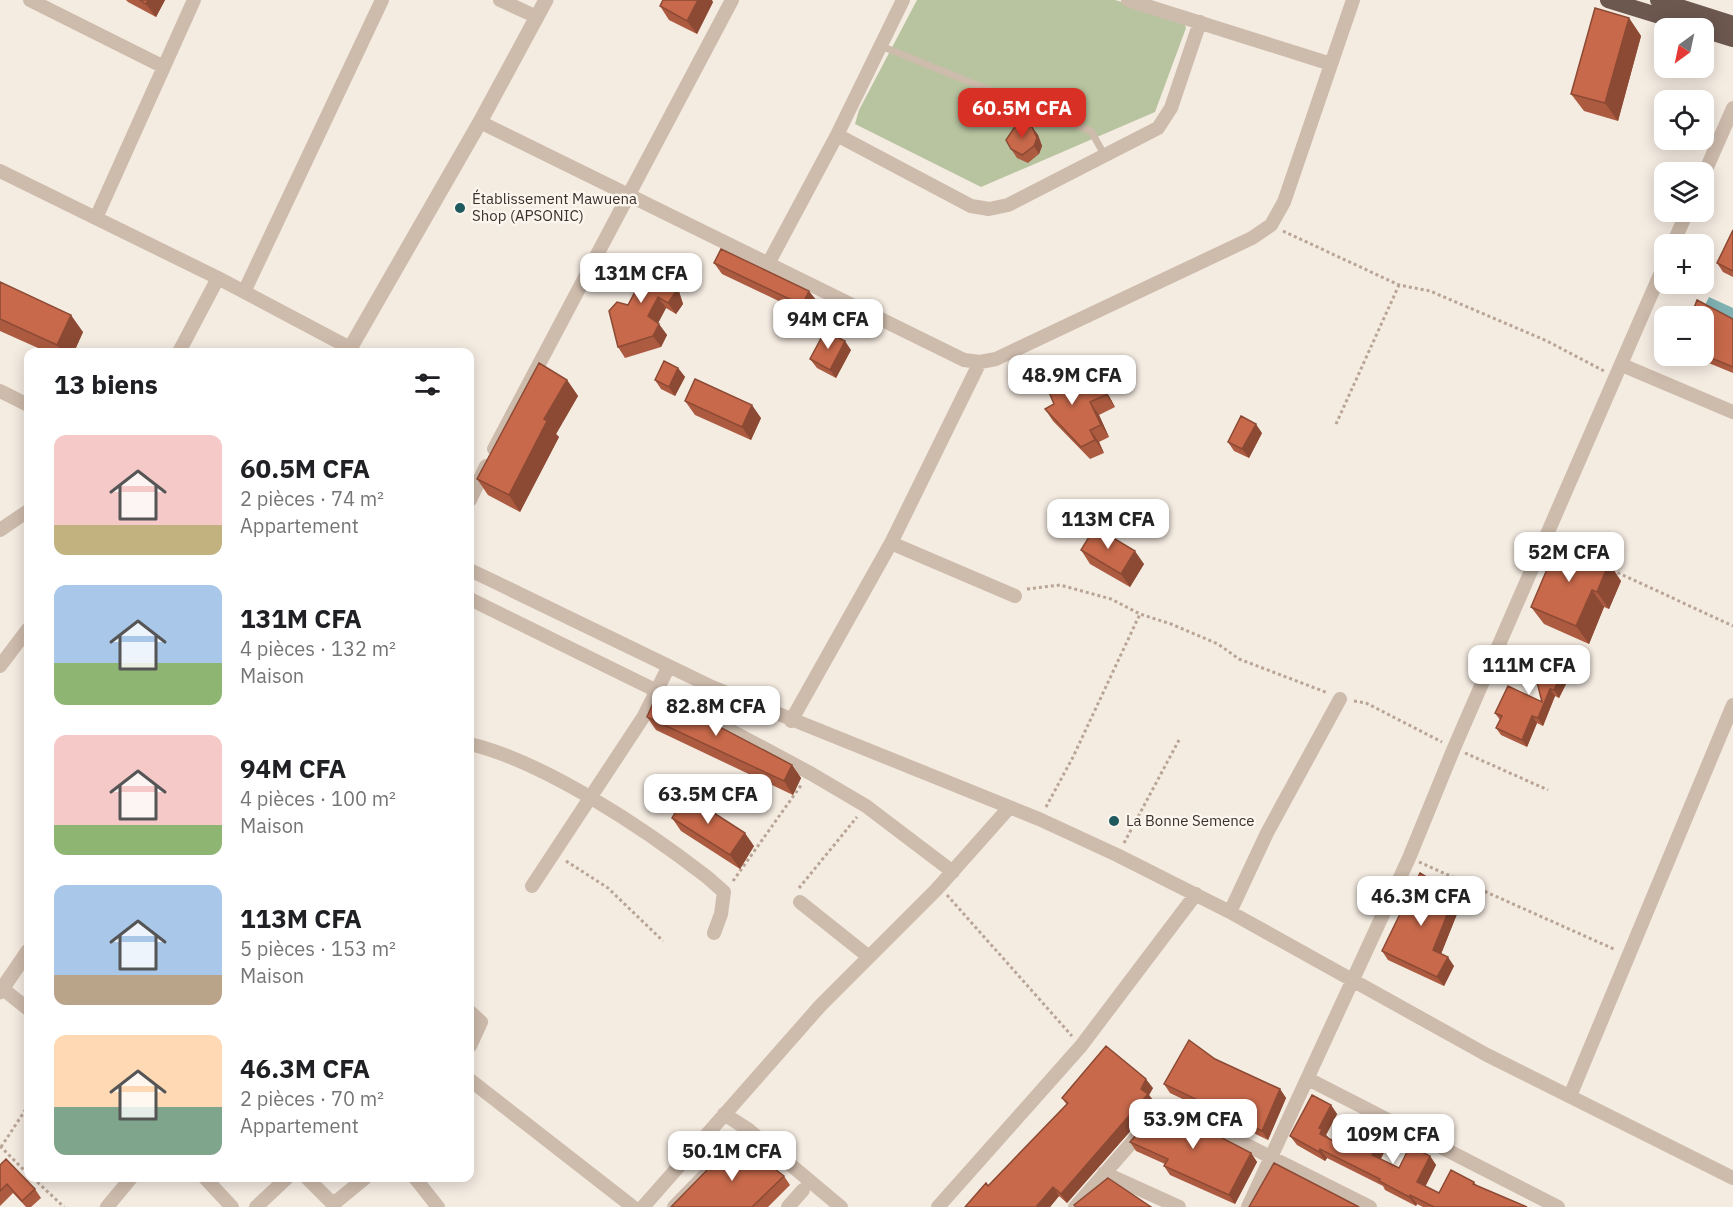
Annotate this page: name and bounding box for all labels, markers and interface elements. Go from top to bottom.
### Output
north arrow [1654,18,1714,78]
map controls [1654,18,1714,366]
pin: 60.5M CFA [953,88,1091,139]
button: locate [1654,90,1714,150]
text: 60.5M CFA [972,94,1072,121]
button: layers [1654,162,1714,222]
place label: Établissement Mawuena Shop (APSONIC) [472,189,637,225]
marker: Établissement Mawuena Shop (APSONIC) [453,201,467,215]
button: + [1654,234,1714,294]
pin: 131M CFA [579,253,703,304]
text: 131M CFA [594,259,688,286]
pin: 94M CFA [773,299,883,350]
text: 94M CFA [787,305,869,332]
button: − [1654,306,1714,366]
pin: 48.9M CFA [1003,355,1141,406]
text: 48.9M CFA [1022,361,1122,388]
text: 13 biens [54,367,158,401]
icon: filters [411,368,444,401]
text: 60.5M CFA [240,451,370,485]
icon: home [102,459,174,531]
text: 2 pièces · 74 m² [240,485,384,512]
pin: 113M CFA [1046,499,1170,550]
text: 113M CFA [1061,505,1155,532]
text: Appartement [240,512,359,539]
pin: 52M CFA [1514,532,1624,583]
text: 52M CFA [1528,538,1610,565]
text: 131M CFA [240,601,362,635]
icon: home [102,609,174,681]
text: 4 pièces · 132 m² [240,635,396,662]
pin: 111M CFA [1467,645,1591,696]
text: 111M CFA [1482,651,1576,678]
text: Maison [240,662,304,689]
pin: 82.8M CFA [647,686,785,737]
text: 82.8M CFA [666,692,766,719]
text: 94M CFA [240,751,346,785]
icon: home [102,759,174,831]
pin: 63.5M CFA [639,774,777,825]
text: 63.5M CFA [658,780,758,807]
text: 4 pièces · 100 m² [240,785,396,812]
place label: La Bonne Semence [1126,811,1255,830]
text: Maison [240,812,304,839]
marker: La Bonne Semence [1107,814,1121,828]
pin: 46.3M CFA [1352,876,1490,927]
text: 46.3M CFA [1371,882,1471,909]
text: 113M CFA [240,901,362,935]
icon: home [102,909,174,981]
text: 5 pièces · 153 m² [240,935,396,962]
text: Maison [240,962,304,989]
text: 46.3M CFA [240,1051,370,1085]
icon: home [102,1059,174,1131]
text: 2 pièces · 70 m² [240,1085,384,1112]
pin: 53.9M CFA [1124,1099,1262,1150]
text: 53.9M CFA [1143,1105,1243,1132]
text: Appartement [240,1112,359,1139]
pin: 109M CFA [1331,1114,1455,1165]
text: 109M CFA [1346,1120,1440,1147]
pin: 50.1M CFA [663,1131,801,1182]
text: 50.1M CFA [682,1137,782,1164]

